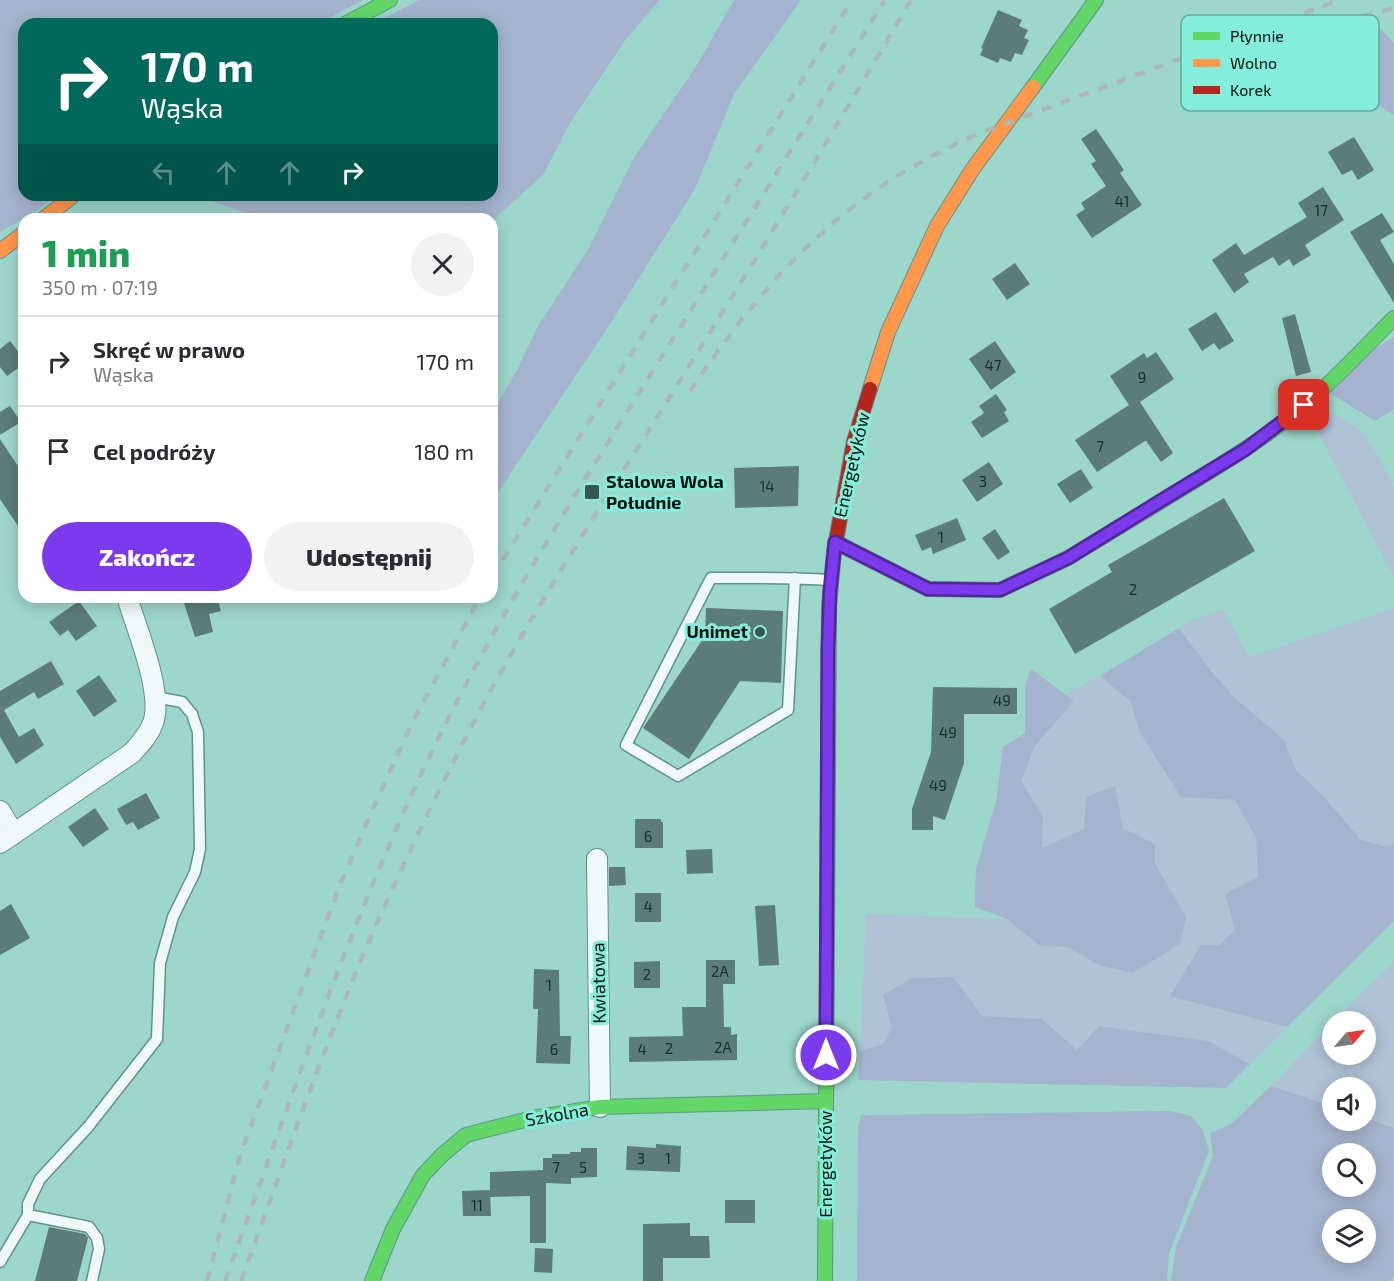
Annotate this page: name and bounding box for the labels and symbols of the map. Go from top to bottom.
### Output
legend [1181,15,1379,111]
text: Płynnie [1230,26,1284,45]
text: Wolno [1230,53,1277,72]
text: Korek [1230,80,1271,99]
house number: 41 [1114,192,1130,210]
house number: 17 [1314,201,1328,219]
house number: 47 [985,356,1002,374]
house number: 9 [1138,368,1146,386]
pin [1278,379,1329,430]
street label: Energetyków [828,410,874,520]
house number: 7 [1096,437,1104,455]
place label: Stalowa Wola Południe [606,470,724,513]
house number: 3 [979,472,987,490]
house number: 14 [759,477,775,495]
marker: Stalowa Wola Południe [583,483,601,501]
house number: 1 [938,528,944,546]
house number: 2 [1129,580,1137,598]
place label: Unimet [686,620,749,642]
marker: Unimet [753,625,767,639]
house number: 49 [993,691,1011,709]
house number: 49 [939,723,957,741]
house number: 49 [929,776,947,794]
house number: 6 [644,827,652,845]
house number: 4 [643,897,653,915]
street label: Kwiatowa [586,942,610,1024]
house number: 2A [711,962,730,980]
house number: 2 [643,965,651,983]
house number: 1 [546,976,552,994]
north arrow [1322,1011,1376,1065]
position arrow [794,1023,858,1087]
house number: 2A [714,1038,733,1056]
house number: 2 [665,1039,673,1057]
house number: 6 [550,1040,558,1058]
house number: 4 [637,1040,647,1058]
street label: Szkolna [523,1098,590,1130]
street label: Energetyków [814,1110,836,1218]
house number: 3 [637,1149,645,1167]
house number: 1 [665,1149,671,1167]
house number: 7 [552,1158,560,1176]
house number: 5 [579,1158,587,1176]
house number: 11 [471,1196,483,1214]

